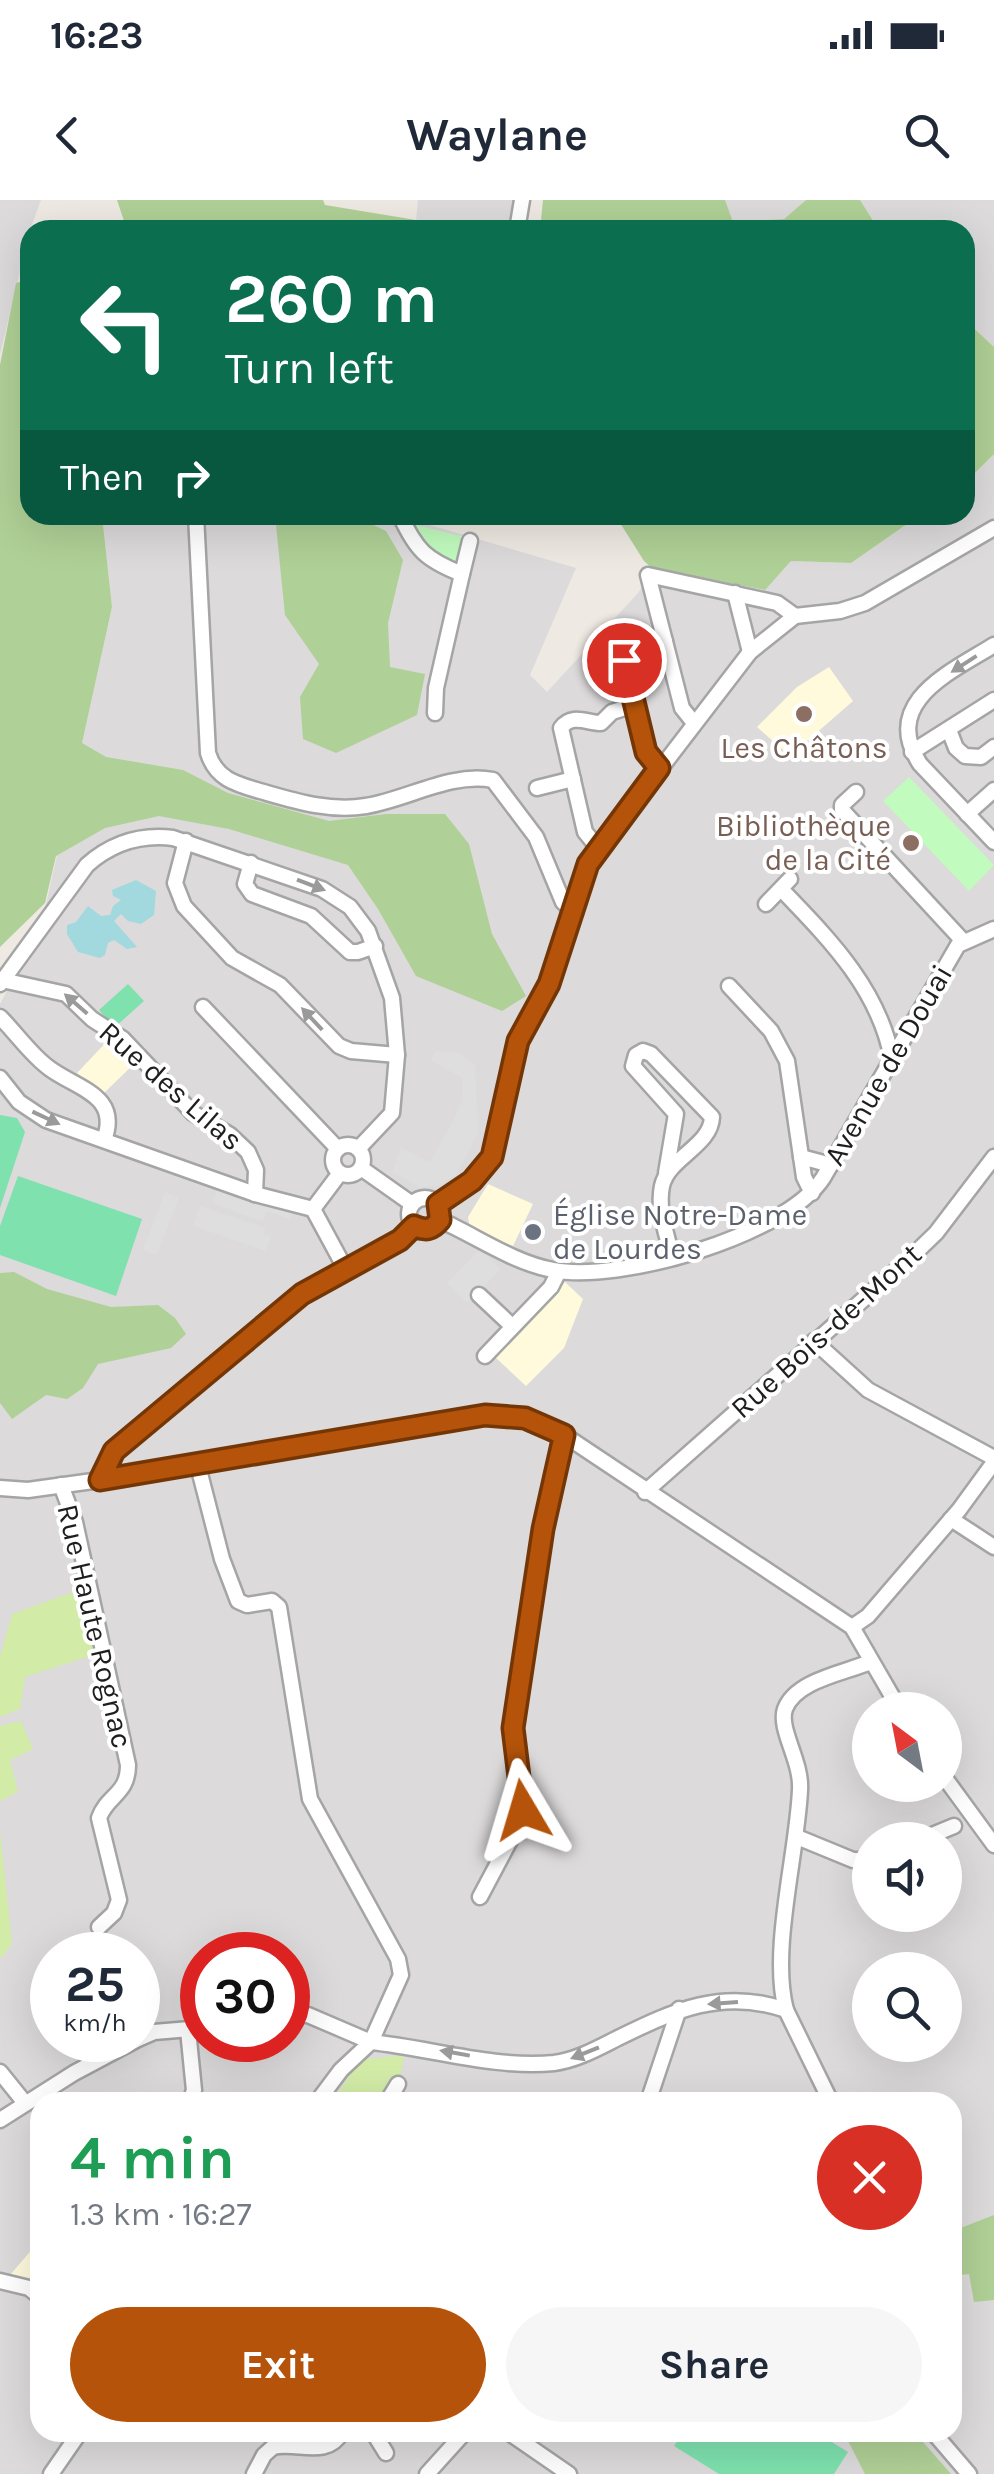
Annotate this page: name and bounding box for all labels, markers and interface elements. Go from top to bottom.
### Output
text: 16:23 [50,13,143,58]
icon: back [40,108,95,163]
icon: search [899,108,954,163]
text: Waylane [406,109,588,161]
text: 260 m [225,258,438,340]
icon: left [60,260,190,390]
text: Turn left [225,342,394,394]
icon: right [164,450,219,505]
text: Then [60,455,144,500]
pin [582,618,667,703]
icon: arrive [597,633,652,688]
one-way arrow [951,654,978,673]
marker: Les Châtons [793,703,815,725]
place label: Les Châtons [721,730,887,766]
place label: Bibliothèque de la Cité [716,808,891,878]
marker: Bibliothèque de la Cité [900,832,922,854]
one-way arrow [297,878,327,894]
street label: Avenue de Douai [816,958,960,1172]
one-way arrow [64,994,89,1016]
one-way arrow [301,1007,324,1031]
street label: Rue des Lilas [92,1014,250,1158]
one-way arrow [31,1110,60,1126]
place label: Église Notre-Dame de Lourdes [553,1197,807,1267]
marker: Église Notre-Dame de Lourdes [522,1221,544,1243]
street label: Rue Bois-de-Mont [723,1236,929,1426]
street label: Rue Haute Rognac [49,1500,141,1752]
north arrow [852,1692,962,1802]
map controls [852,1692,962,2062]
position arrow [471,1758,575,1862]
button: sound [852,1822,962,1932]
speed limit sign: 30 [180,1932,310,2062]
button: search [852,1952,962,2062]
text: 25 [65,1955,125,2014]
one-way arrow [706,1995,738,2011]
text: km/h [63,2008,127,2037]
one-way arrow [439,2045,471,2060]
one-way arrow [570,2046,600,2062]
text: 4 min [70,2123,235,2193]
button: close [817,2125,922,2230]
text: 1.3 km · 16:27 [70,2196,252,2233]
button: Exit [70,2307,486,2422]
button: Share [506,2307,922,2422]

